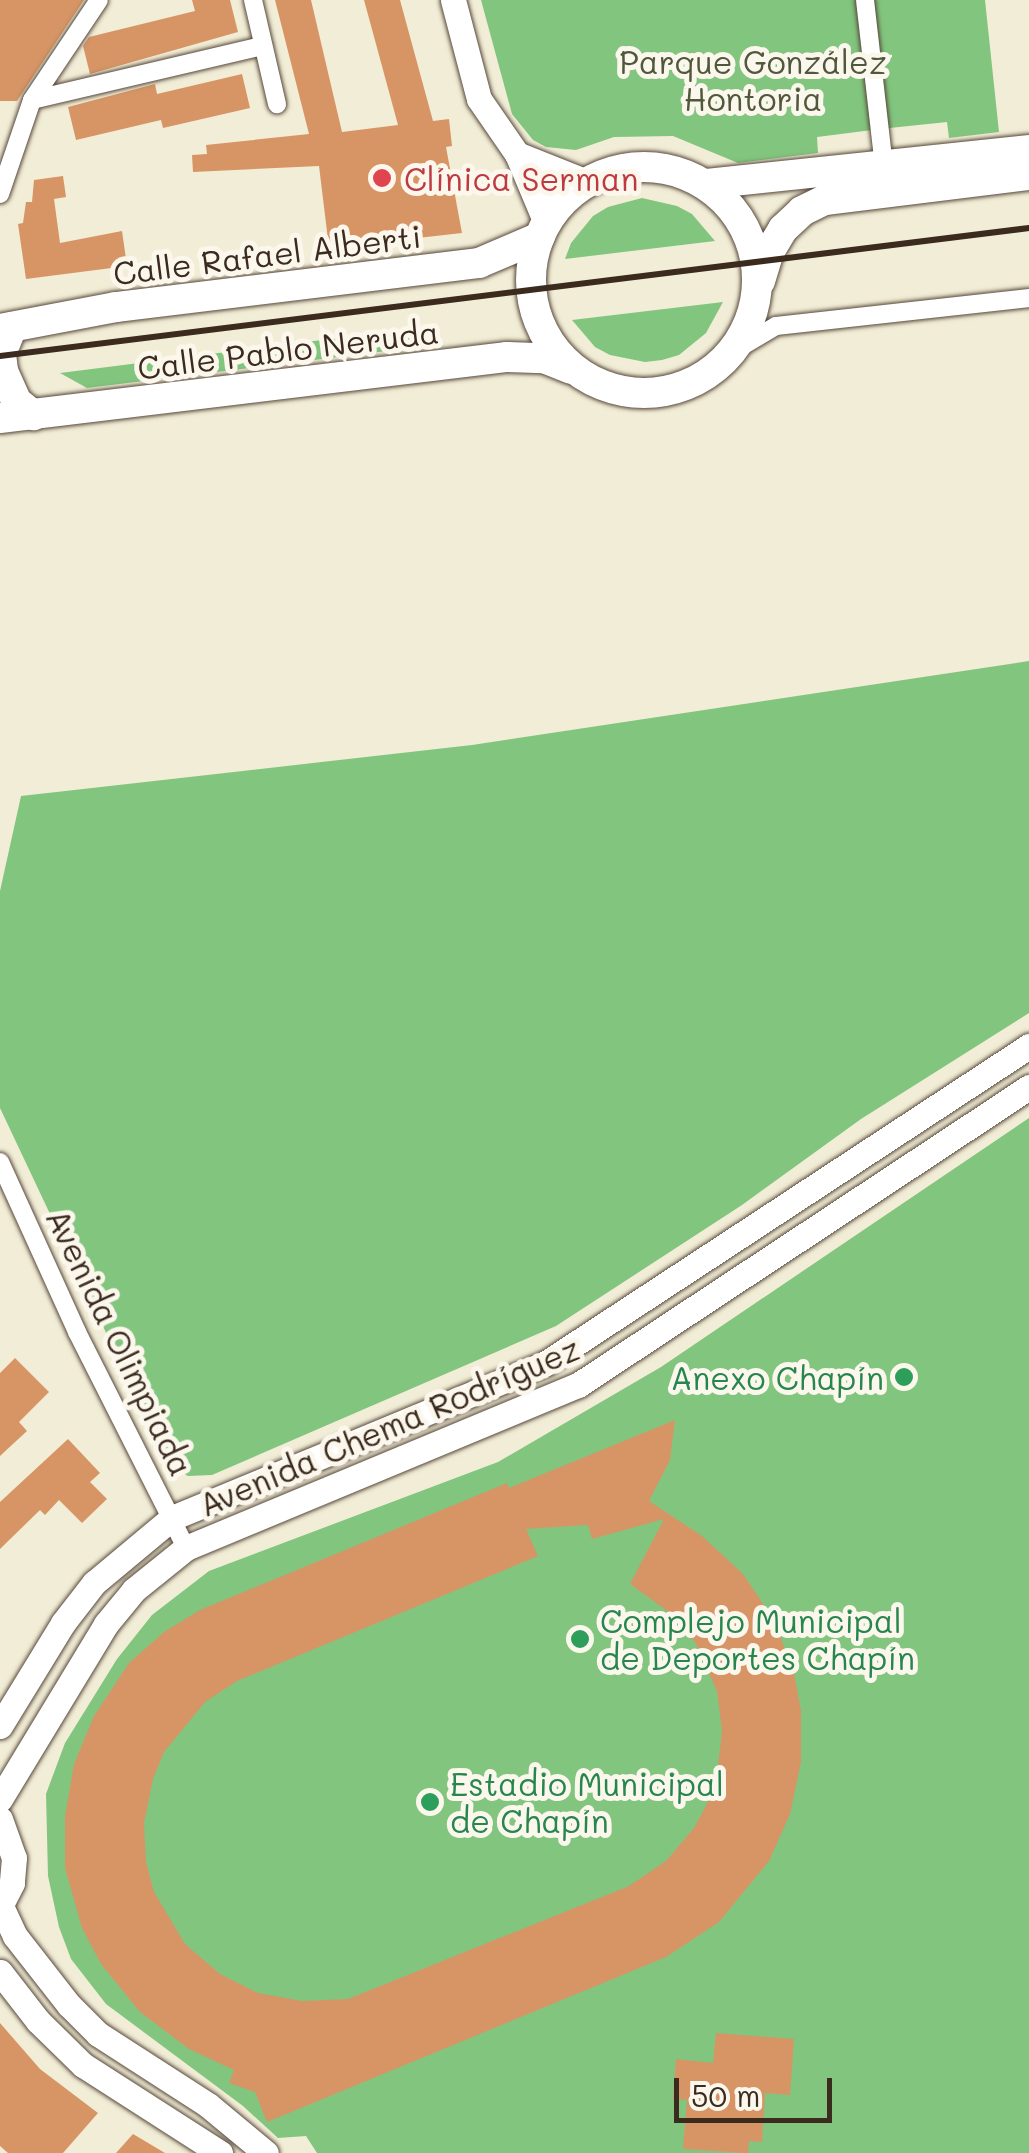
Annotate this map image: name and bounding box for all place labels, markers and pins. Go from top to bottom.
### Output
place label: Clínica Serman [404,159,638,197]
marker: Clínica Serman [369,165,395,191]
place label: Anexo Chapín [670,1358,884,1396]
marker: Anexo Chapín [893,1366,915,1388]
place label: Complejo Municipal de Deportes Chapín [600,1602,915,1677]
marker: Complejo Municipal de Deportes Chapín [569,1628,591,1650]
place label: Estadio Municipal de Chapín [450,1765,724,1840]
marker: Estadio Municipal de Chapín [419,1791,441,1813]

